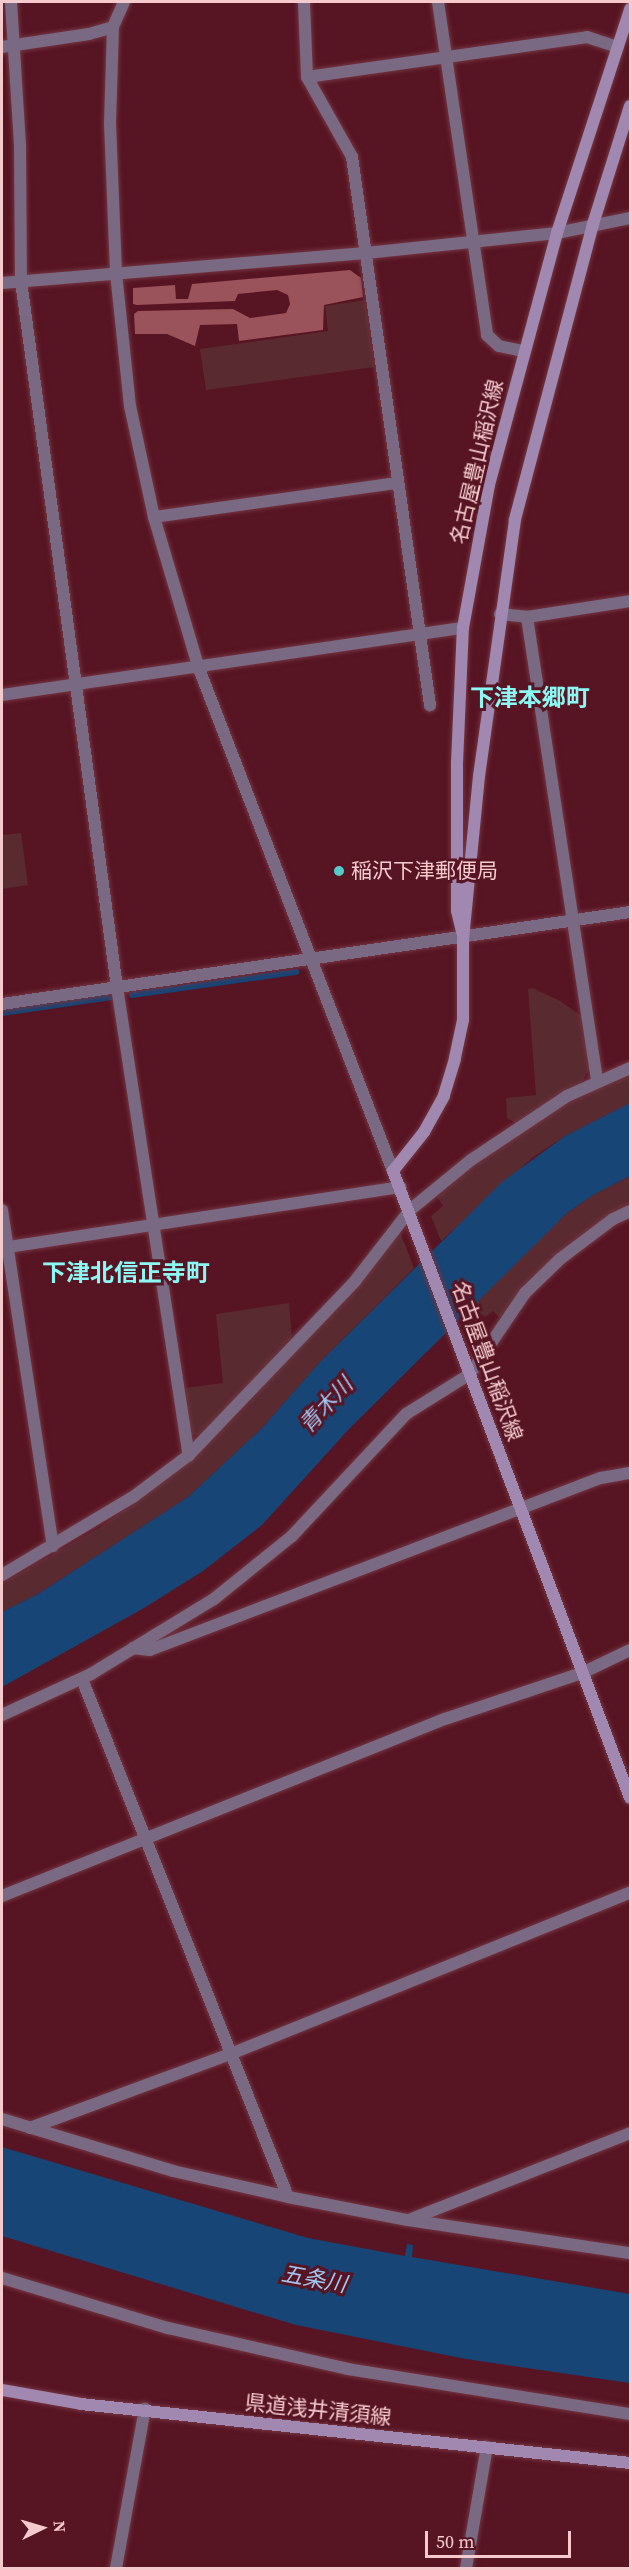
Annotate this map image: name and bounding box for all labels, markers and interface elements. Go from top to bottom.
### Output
street label: 名古屋豊山稲沢線 [446,377,508,547]
district label: 下津本郷町 [470,684,590,712]
place label: 稲沢下津郵便局 [351,858,498,884]
marker: 稲沢下津郵便局 [332,864,346,878]
district label: 下津北信正寺町 [42,1259,210,1287]
street label: 名古屋豊山稲沢線 [446,1278,528,1444]
water label: 青木川 [294,1372,358,1438]
water label: 五条川 [279,2260,349,2298]
street label: 県道浅井清須線 [244,2390,392,2430]
north arrow [12,2498,72,2558]
scale bar [428,2519,574,2557]
text: N [48,2520,71,2533]
text: 50 m [436,2529,474,2554]

